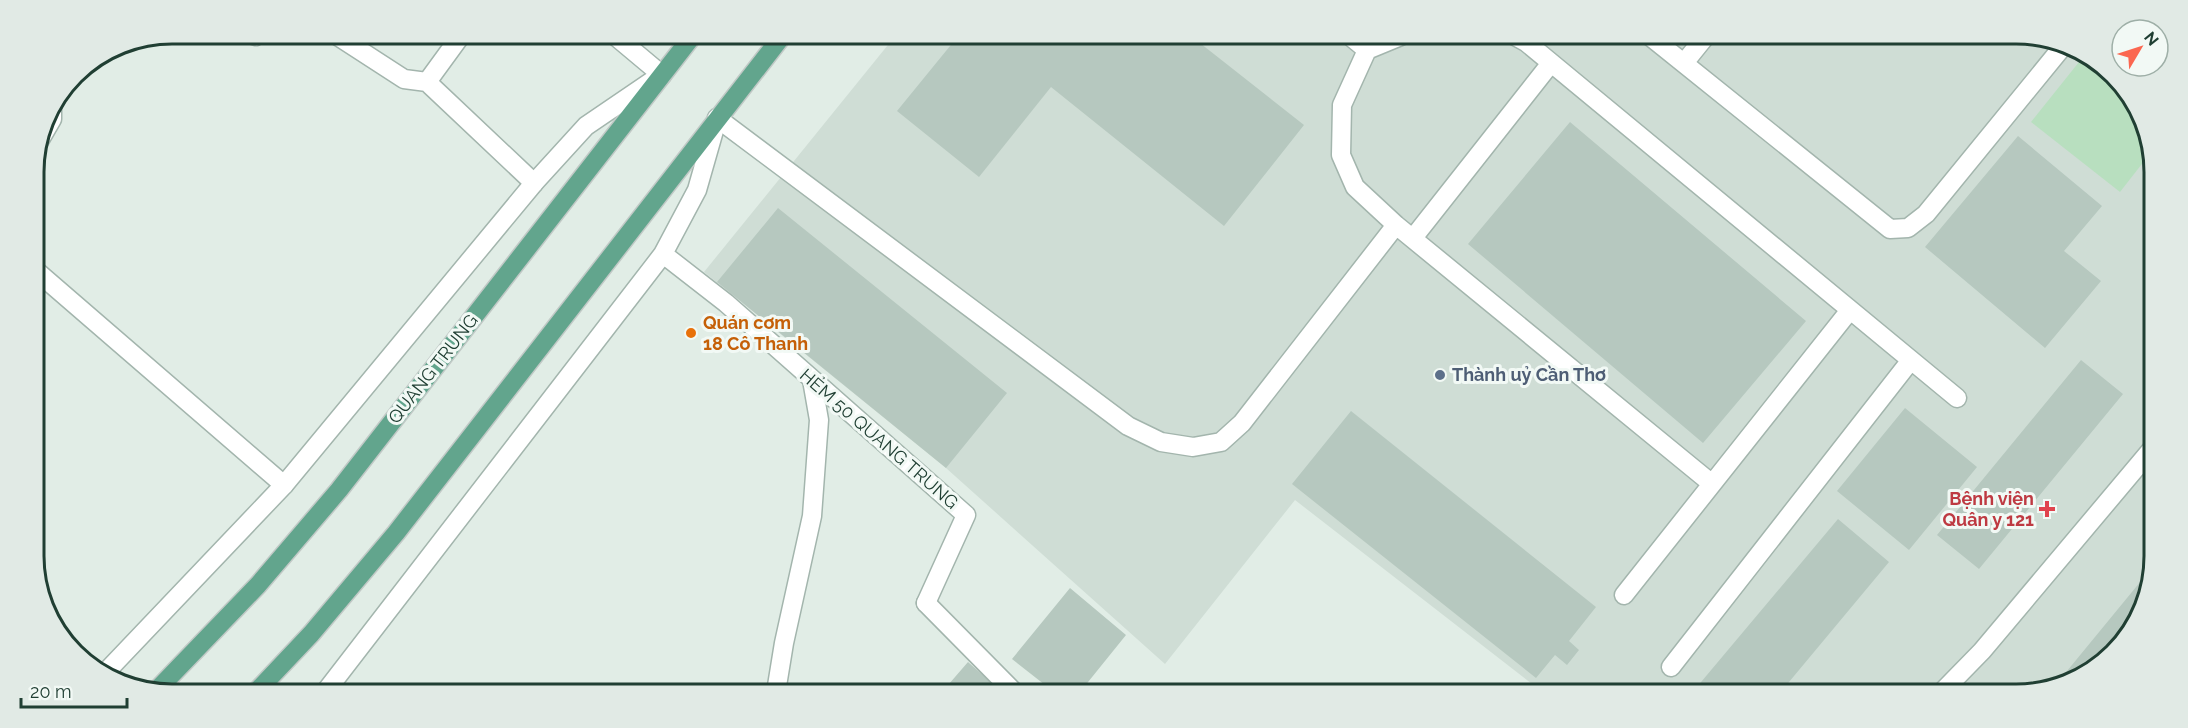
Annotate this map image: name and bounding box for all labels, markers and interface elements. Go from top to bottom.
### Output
north arrow [2110,18,2170,78]
text: N [2140,28,2162,50]
street label: QUANG TRUNG [383,310,482,427]
place label: Quán cơm 18 Cô Thanh [703,312,808,354]
marker: Quán cơm 18 Cô Thanh [684,326,698,340]
street label: HẺM 50 QUANG TRUNG [796,363,963,513]
place label: Thành uỷ Cần Thơ [1452,364,1606,385]
marker: Thành uỷ Cần Thơ [1433,368,1447,382]
place label: Bệnh viện Quân y 121 [1943,488,2034,530]
marker: Bệnh viện Quân y 121 [2038,500,2056,518]
scale bar [21,671,128,709]
text: 20 m [30,681,72,702]

